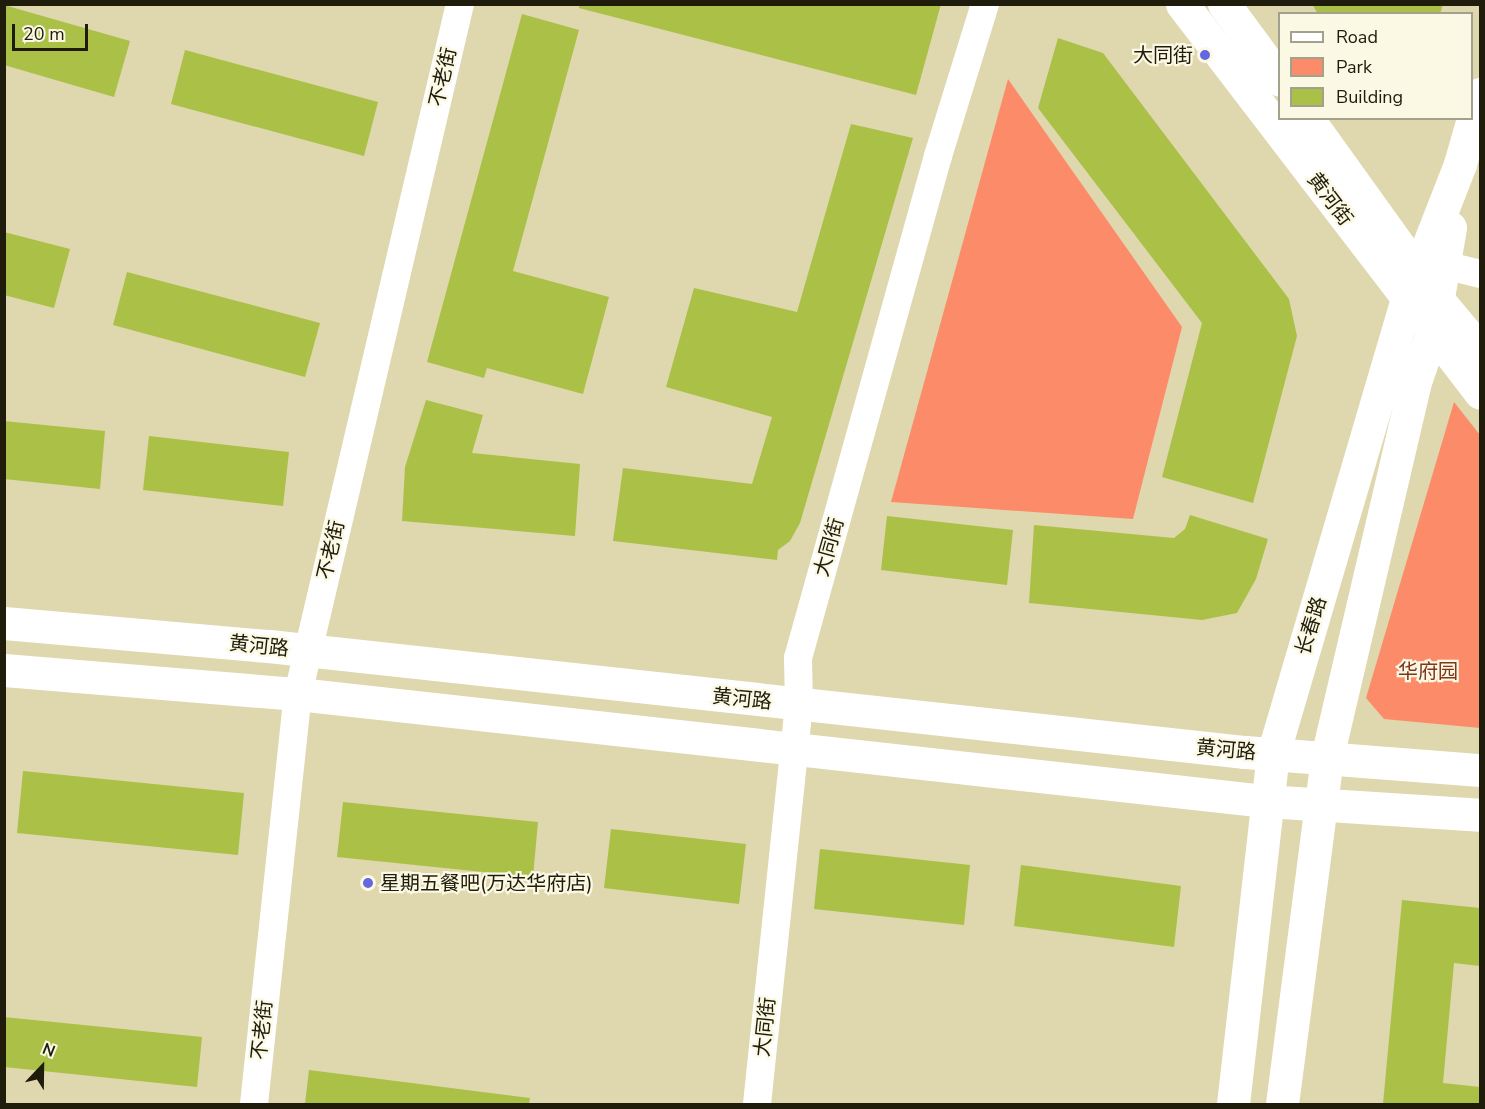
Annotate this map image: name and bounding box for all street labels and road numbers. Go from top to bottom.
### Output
street label: 不老街 [425,45,461,109]
street label: 黄河街 [1302,168,1358,230]
street label: 大同街 [809,515,849,579]
street label: 不老街 [313,518,349,582]
street label: 长春路 [1291,594,1331,658]
street label: 黄河路 [228,631,290,661]
street label: 黄河路 [711,684,773,714]
street label: 黄河路 [1195,735,1257,765]
street label: 大同街 [750,996,780,1058]
street label: 不老街 [247,999,277,1061]

